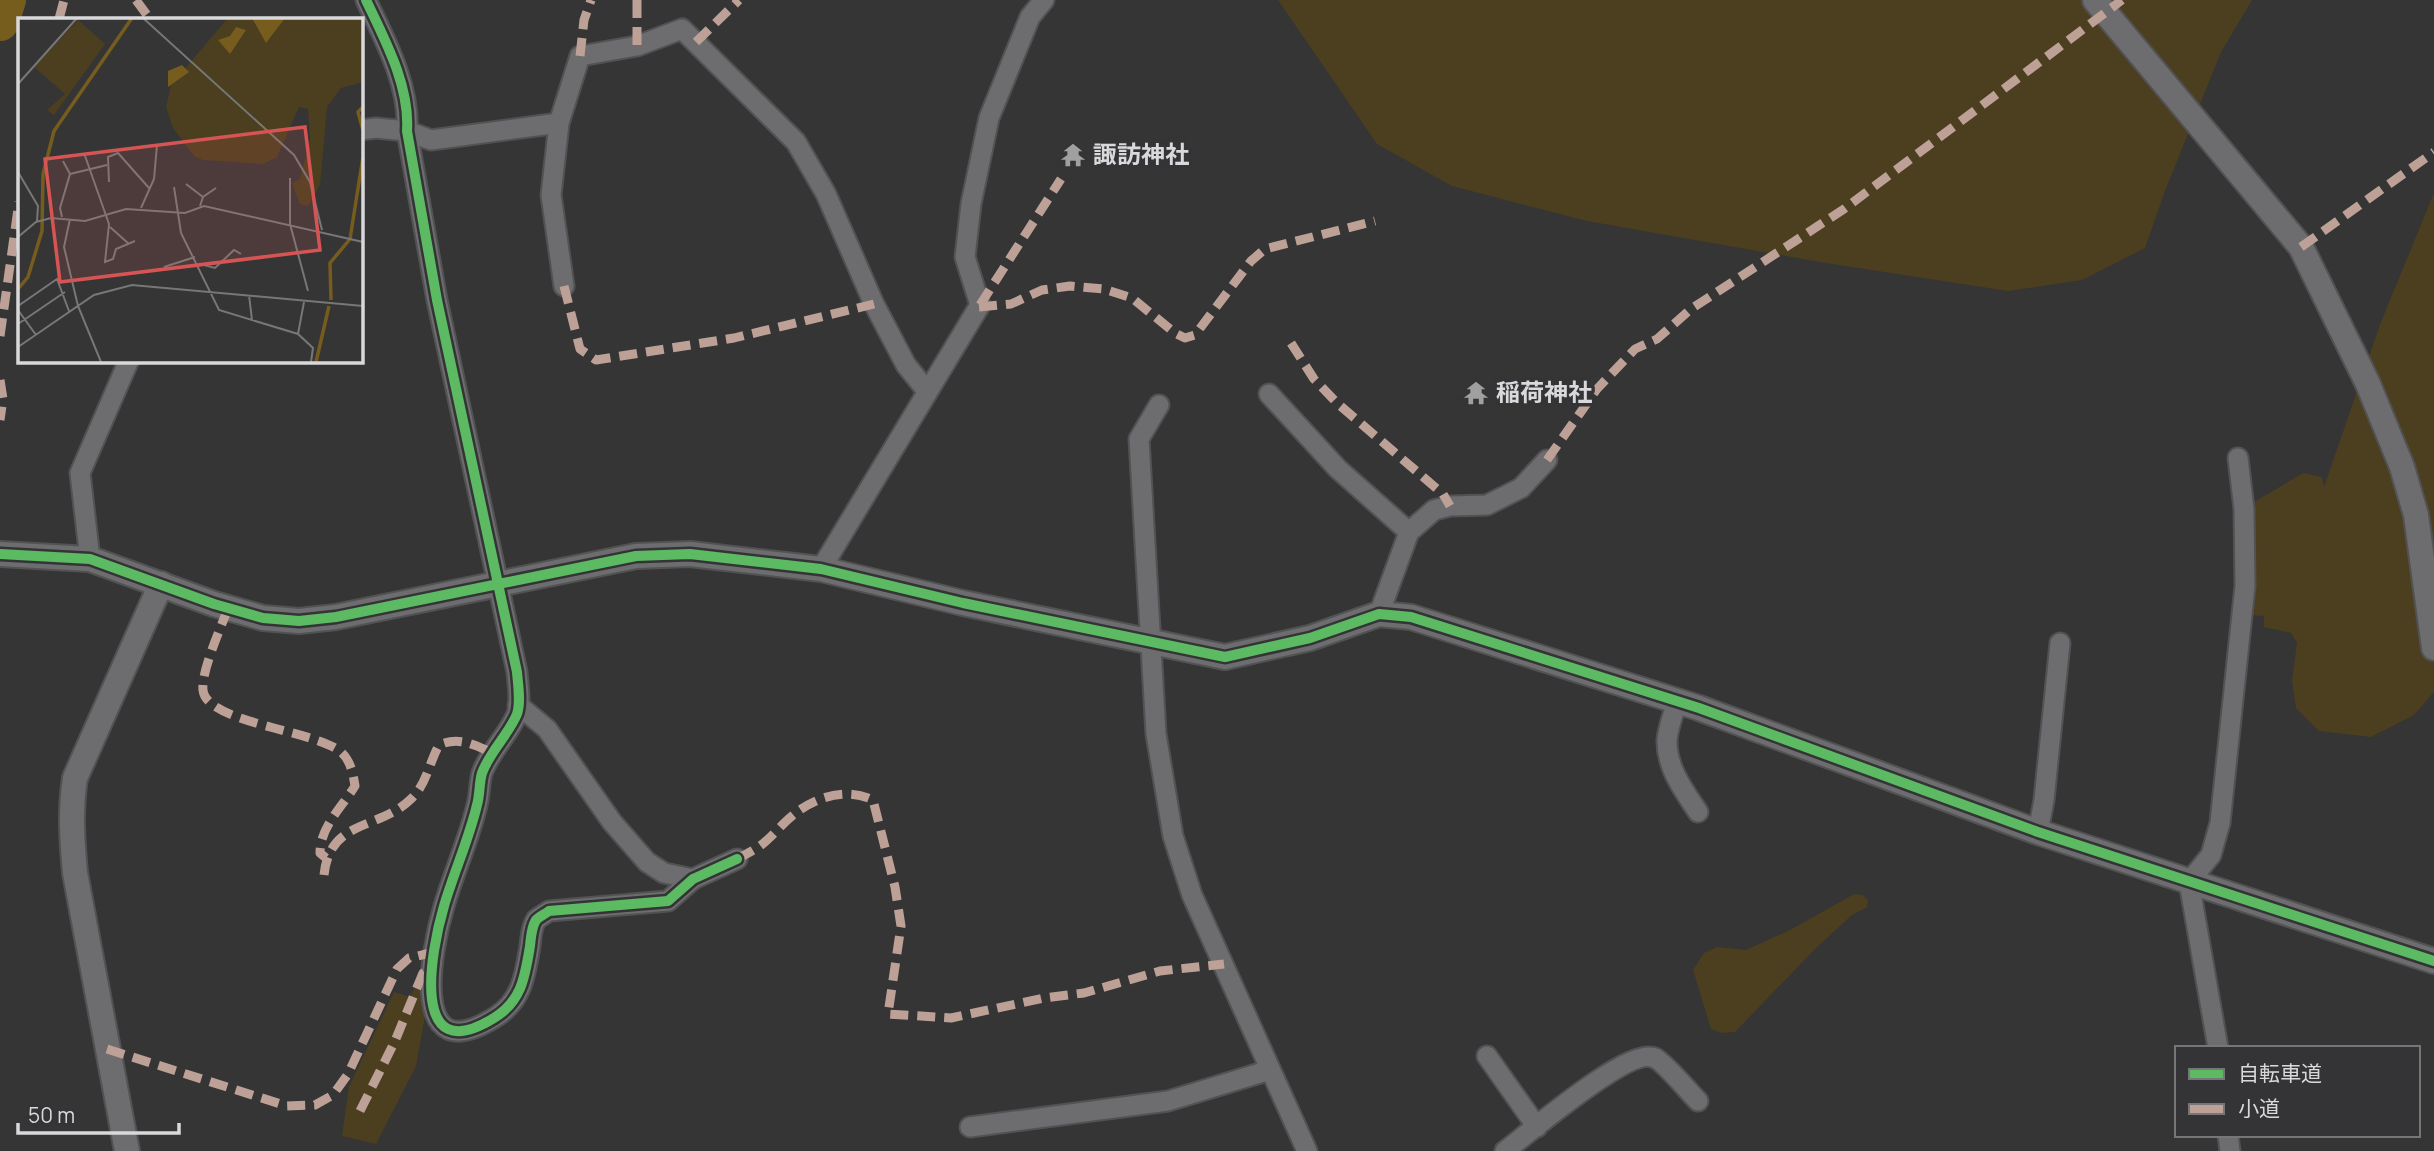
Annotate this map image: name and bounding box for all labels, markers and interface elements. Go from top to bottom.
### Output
inset map [18,18,362,362]
place label: 諏訪神社 [1093,137,1189,170]
temple icon: 諏訪神社 [1059,141,1087,169]
place label: 稲荷神社 [1496,375,1592,408]
temple icon: 稲荷神社 [1462,379,1490,407]
legend [2175,1046,2420,1137]
text: 自転車道 [2238,1059,2322,1087]
scale bar [18,1092,178,1136]
text: 小道 [2238,1094,2280,1122]
text: 50 m [28,1101,75,1129]

